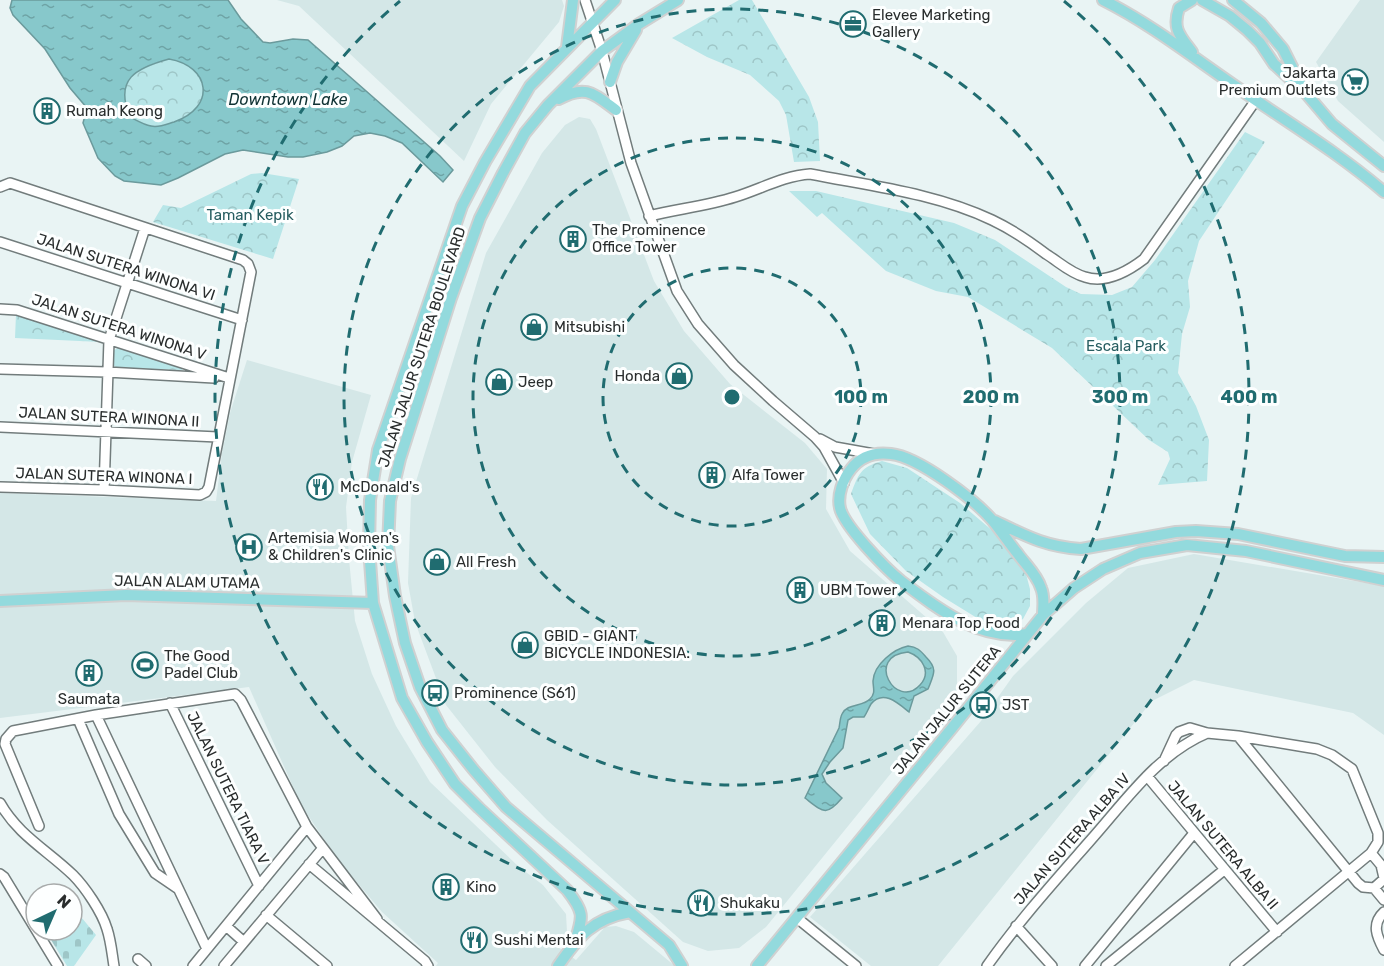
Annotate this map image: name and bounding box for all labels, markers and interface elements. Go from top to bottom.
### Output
place label: Elevee Marketing Gallery [872,6,991,41]
office icon: Elevee Marketing Gallery [838,9,868,39]
place label: Jakarta Premium Outlets [1219,64,1336,99]
supermarket icon: Jakarta Premium Outlets [1340,67,1370,97]
water label: Downtown Lake [228,90,348,109]
building icon: Rumah Keong [32,96,62,126]
place label: Rumah Keong [66,102,163,120]
park label: Taman Kepik [206,206,294,224]
place label: The Prominence Office Tower [592,221,706,256]
building icon: The Prominence Office Tower [558,224,588,254]
street label: JALAN JALUR SUTERA BOULEVARD [375,225,469,469]
street label: JALAN SUTERA WINONA VI [35,230,217,304]
street label: JALAN SUTERA WINONA V [30,290,209,364]
shop icon: Mitsubishi [519,312,549,342]
place label: Mitsubishi [554,318,625,336]
park label: Escala Park [1086,337,1166,355]
shop icon: Honda [664,361,694,391]
shop icon: Jeep [484,367,514,397]
place label: Honda [614,367,660,385]
place label: Jeep [518,373,553,391]
text: 100 m [834,386,888,408]
text: 200 m [963,386,1019,408]
text: 300 m [1092,386,1148,408]
text: 400 m [1220,386,1278,408]
centre of rings [722,387,742,407]
street label: JALAN SUTERA WINONA II [18,403,200,431]
building icon: Alfa Tower [697,460,727,490]
street label: JALAN SUTERA WINONA I [15,464,193,488]
place label: Alfa Tower [732,466,805,484]
restaurant icon: McDonald's [305,472,335,502]
place label: McDonald's [340,478,420,496]
place label: Artemisia Women's & Children's Clinic [268,529,400,564]
hospital icon: Artemisia Women's & Children's Clinic [234,532,264,562]
shop icon: All Fresh [422,547,452,577]
place label: All Fresh [456,553,516,571]
street label: JALAN ALAM UTAMA [114,572,260,592]
building icon: UBM Tower [785,575,815,605]
place label: UBM Tower [820,581,898,599]
building icon: Menara Top Food [867,608,897,638]
place label: Menara Top Food [902,614,1020,632]
place label: GBID - GIANT BICYCLE INDONESIA. [544,627,690,662]
shop icon: GBID - GIANT BICYCLE INDONESIA. [510,630,540,660]
street label: JALAN JALUR SUTERA [889,642,1005,778]
place label: The Good Padel Club [164,647,238,682]
sports icon: The Good Padel Club [130,650,160,680]
building icon: Saumata [74,658,104,688]
bus stop icon: Prominence (S61) [420,678,450,708]
place label: Prominence (S61) [454,684,576,702]
place label: Saumata [58,690,120,708]
bus stop icon: JST [968,690,998,720]
place label: JST [1002,696,1030,714]
street label: JALAN SUTERA TIARA V [183,709,273,867]
street label: JALAN SUTERA ALBA IV [1010,770,1134,908]
street label: JALAN SUTERA ALBA II [1164,777,1282,913]
building icon: Kino [431,872,461,902]
place label: Kino [466,878,496,896]
north arrow [24,882,84,942]
restaurant icon: Shukaku [686,888,716,918]
text: N [53,891,75,912]
place label: Shukaku [720,894,780,912]
restaurant icon: Sushi Mentai [459,925,489,955]
place label: Sushi Mentai [494,931,584,949]

